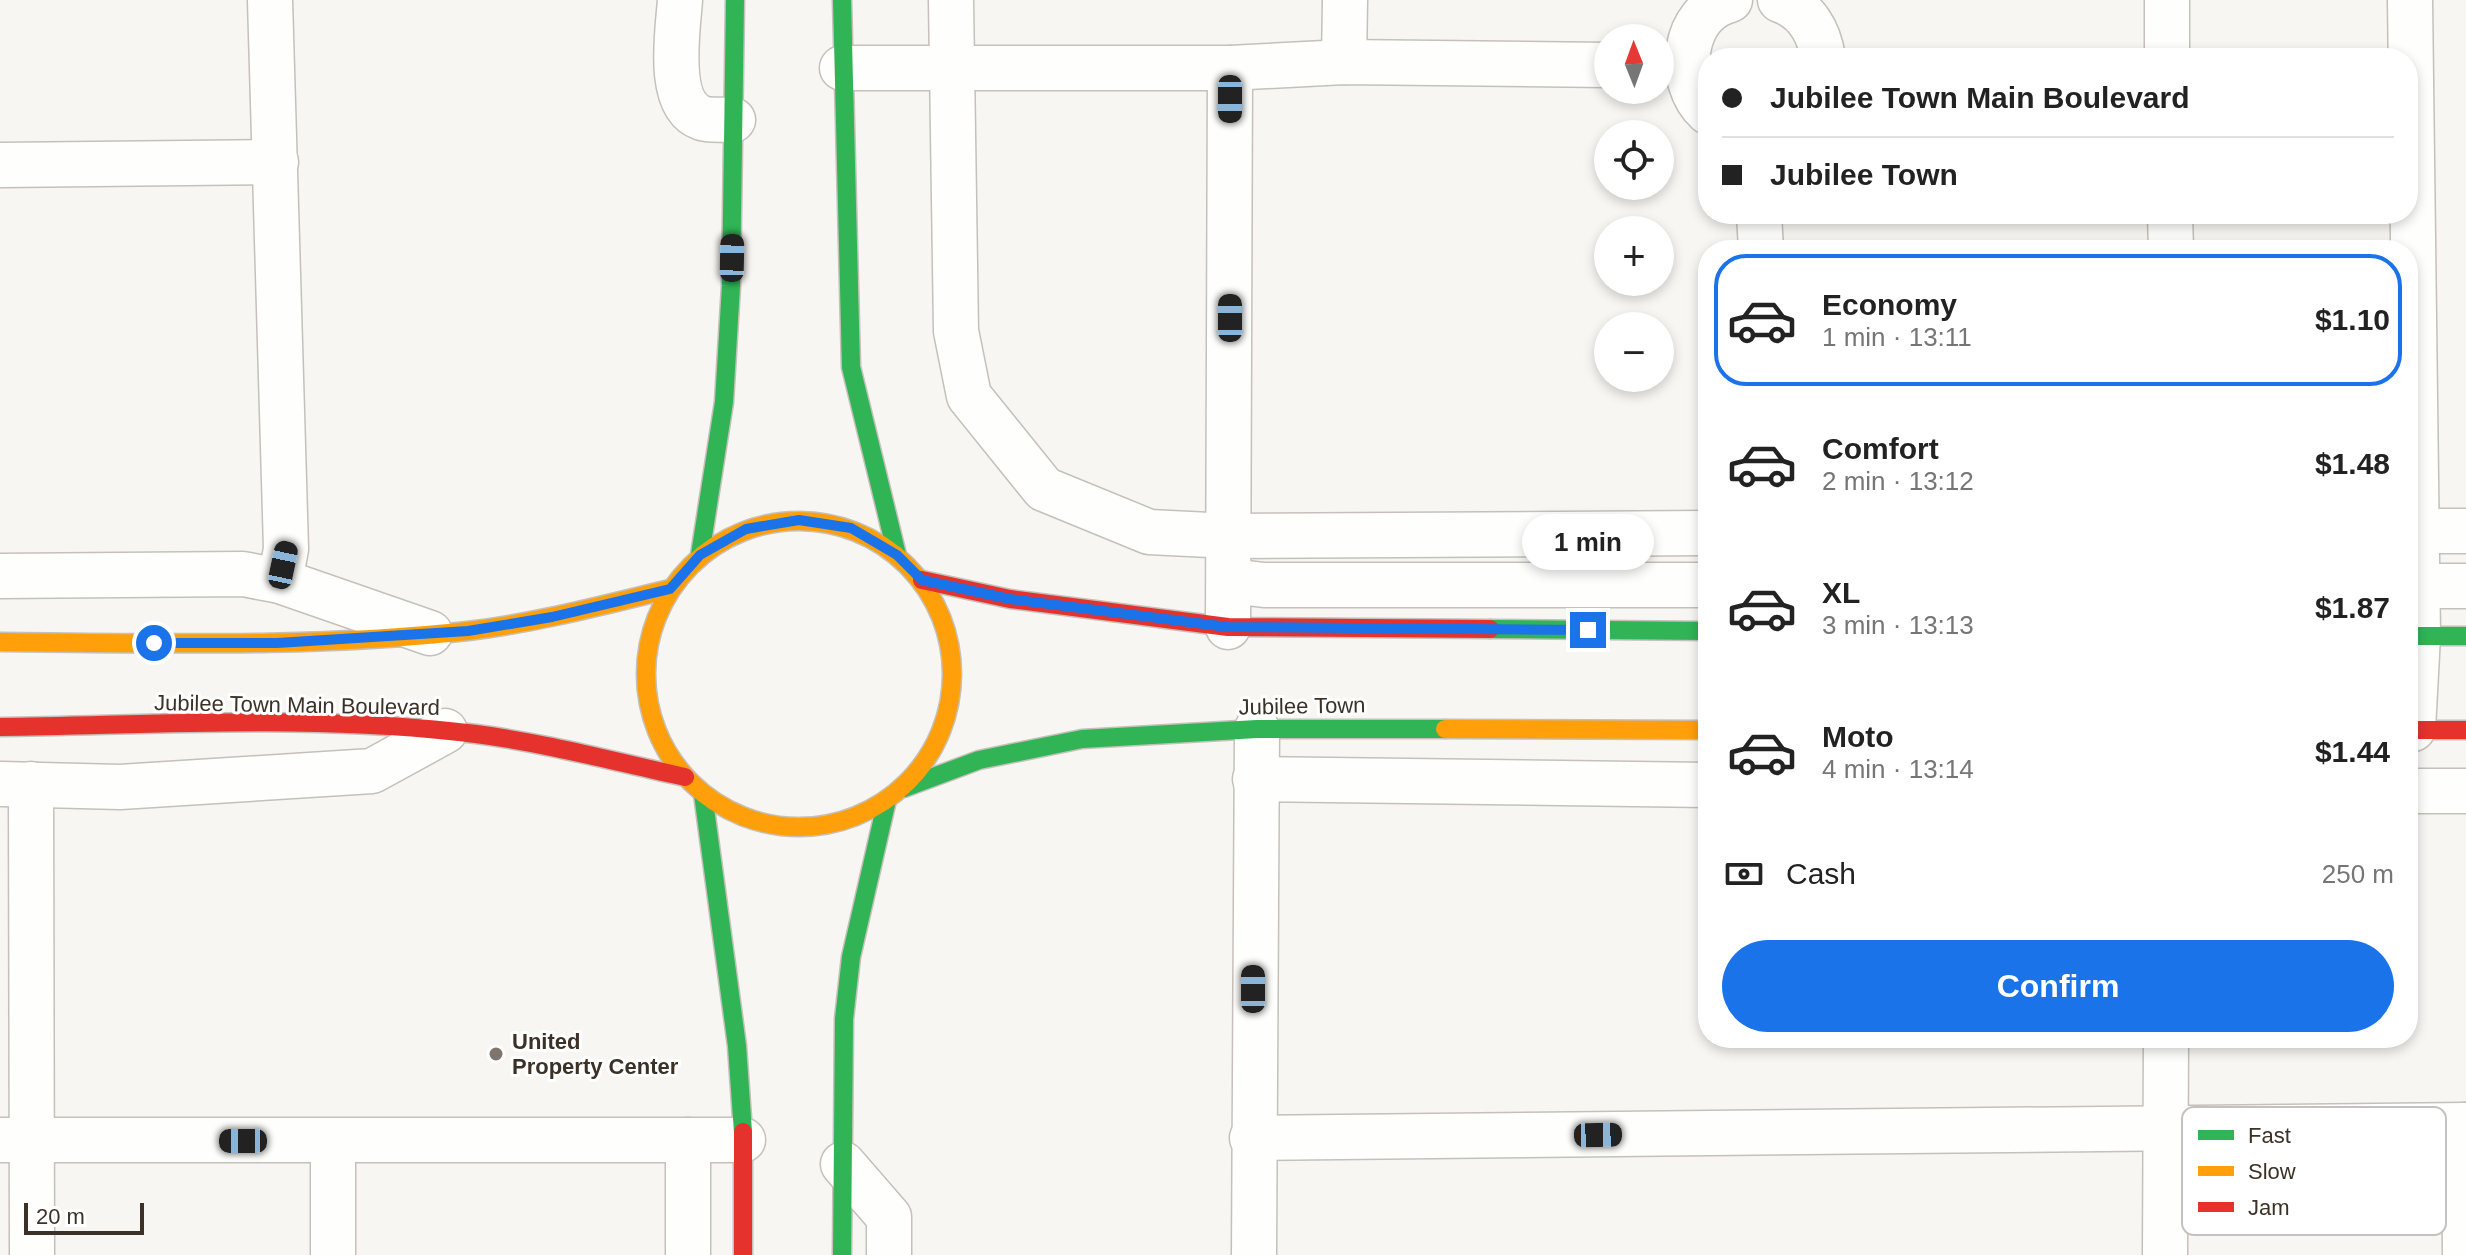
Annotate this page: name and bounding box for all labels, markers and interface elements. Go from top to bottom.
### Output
north arrow [1594,24,1674,104]
map controls [1594,24,1674,392]
car [1218,75,1242,123]
text: Jubilee Town Main Boulevard [1770,81,2190,114]
button: locate [1594,120,1674,200]
text: Jubilee Town [1770,158,1958,191]
button: + [1594,216,1674,296]
car [720,234,744,282]
icon: car [1726,284,1798,356]
text: Economy [1822,288,1957,321]
car [1218,294,1242,342]
text: $1.10 [2315,303,2390,336]
button: − [1594,312,1674,392]
text: 1 min · 13:11 [1822,322,1972,352]
icon: car [1726,428,1798,500]
text: Comfort [1822,432,1939,465]
text: $1.48 [2315,447,2390,480]
text: 2 min · 13:12 [1822,466,1974,496]
callout: 1 min [1522,514,1654,570]
text: 1 min [1554,527,1622,557]
car [266,539,300,591]
icon: car [1726,572,1798,644]
text: XL [1822,576,1860,609]
text: $1.87 [2315,591,2390,624]
text: 3 min · 13:13 [1822,610,1974,640]
route end [1570,612,1606,648]
route start [136,625,172,661]
street label: Jubilee Town Main Boulevard [154,690,440,720]
street label: Jubilee Town [1238,692,1366,720]
icon: car [1726,716,1798,788]
text: Moto [1822,720,1894,753]
text: $1.44 [2315,735,2390,768]
text: 4 min · 13:14 [1822,754,1974,784]
icon: cash [1722,852,1766,896]
text: Cash [1786,857,1856,890]
text: 250 m [2322,859,2394,889]
button: Confirm [1722,940,2394,1032]
car [1241,965,1265,1013]
place label: United Property Center [512,1029,679,1079]
marker: United Property Center [487,1045,505,1063]
legend [2182,1107,2446,1235]
car [1574,1123,1622,1147]
text: Fast [2248,1123,2291,1148]
car [219,1129,267,1153]
text: Slow [2248,1159,2296,1184]
text: Jam [2248,1195,2290,1220]
scale bar [24,1199,144,1235]
text: 20 m [36,1204,85,1229]

